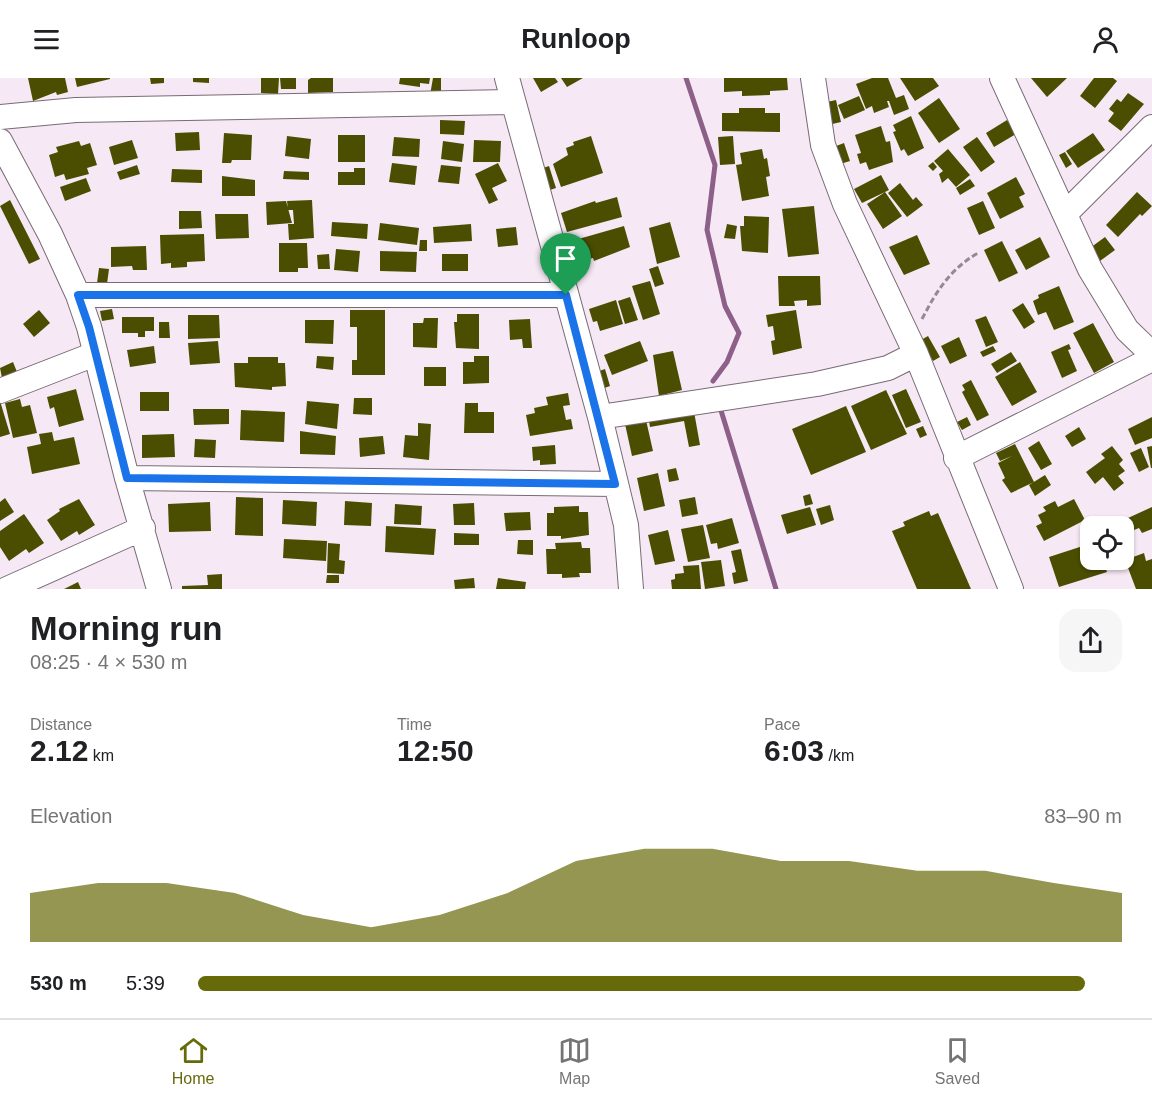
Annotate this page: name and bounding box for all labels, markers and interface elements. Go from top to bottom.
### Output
icon: menu [30,23,63,56]
icon: person [1089,23,1122,56]
text: Runloop [521,24,631,54]
pin [540,233,591,295]
icon: arrive [549,242,582,275]
map controls [1080,516,1134,570]
button: locate [1080,516,1134,570]
button: share [1059,609,1122,672]
text: Morning run [30,610,222,647]
text: 08:25 · 4 × 530 m [30,651,187,673]
text: Distance [30,716,92,733]
text: Time [397,716,432,733]
text: Pace [764,716,800,733]
text: 2.12 [30,734,88,767]
text: 12:50 [397,734,474,767]
text: 6:03 [764,734,824,767]
text: km [88,747,114,764]
text: /km [824,747,854,764]
text: Elevation [30,805,112,827]
text: 83–90 m [1044,805,1122,827]
text: 530 m [30,972,87,994]
text: 5:39 [126,972,165,994]
tab: Home [172,1034,215,1088]
tab: Map [558,1034,591,1088]
tab: Saved [935,1034,980,1088]

